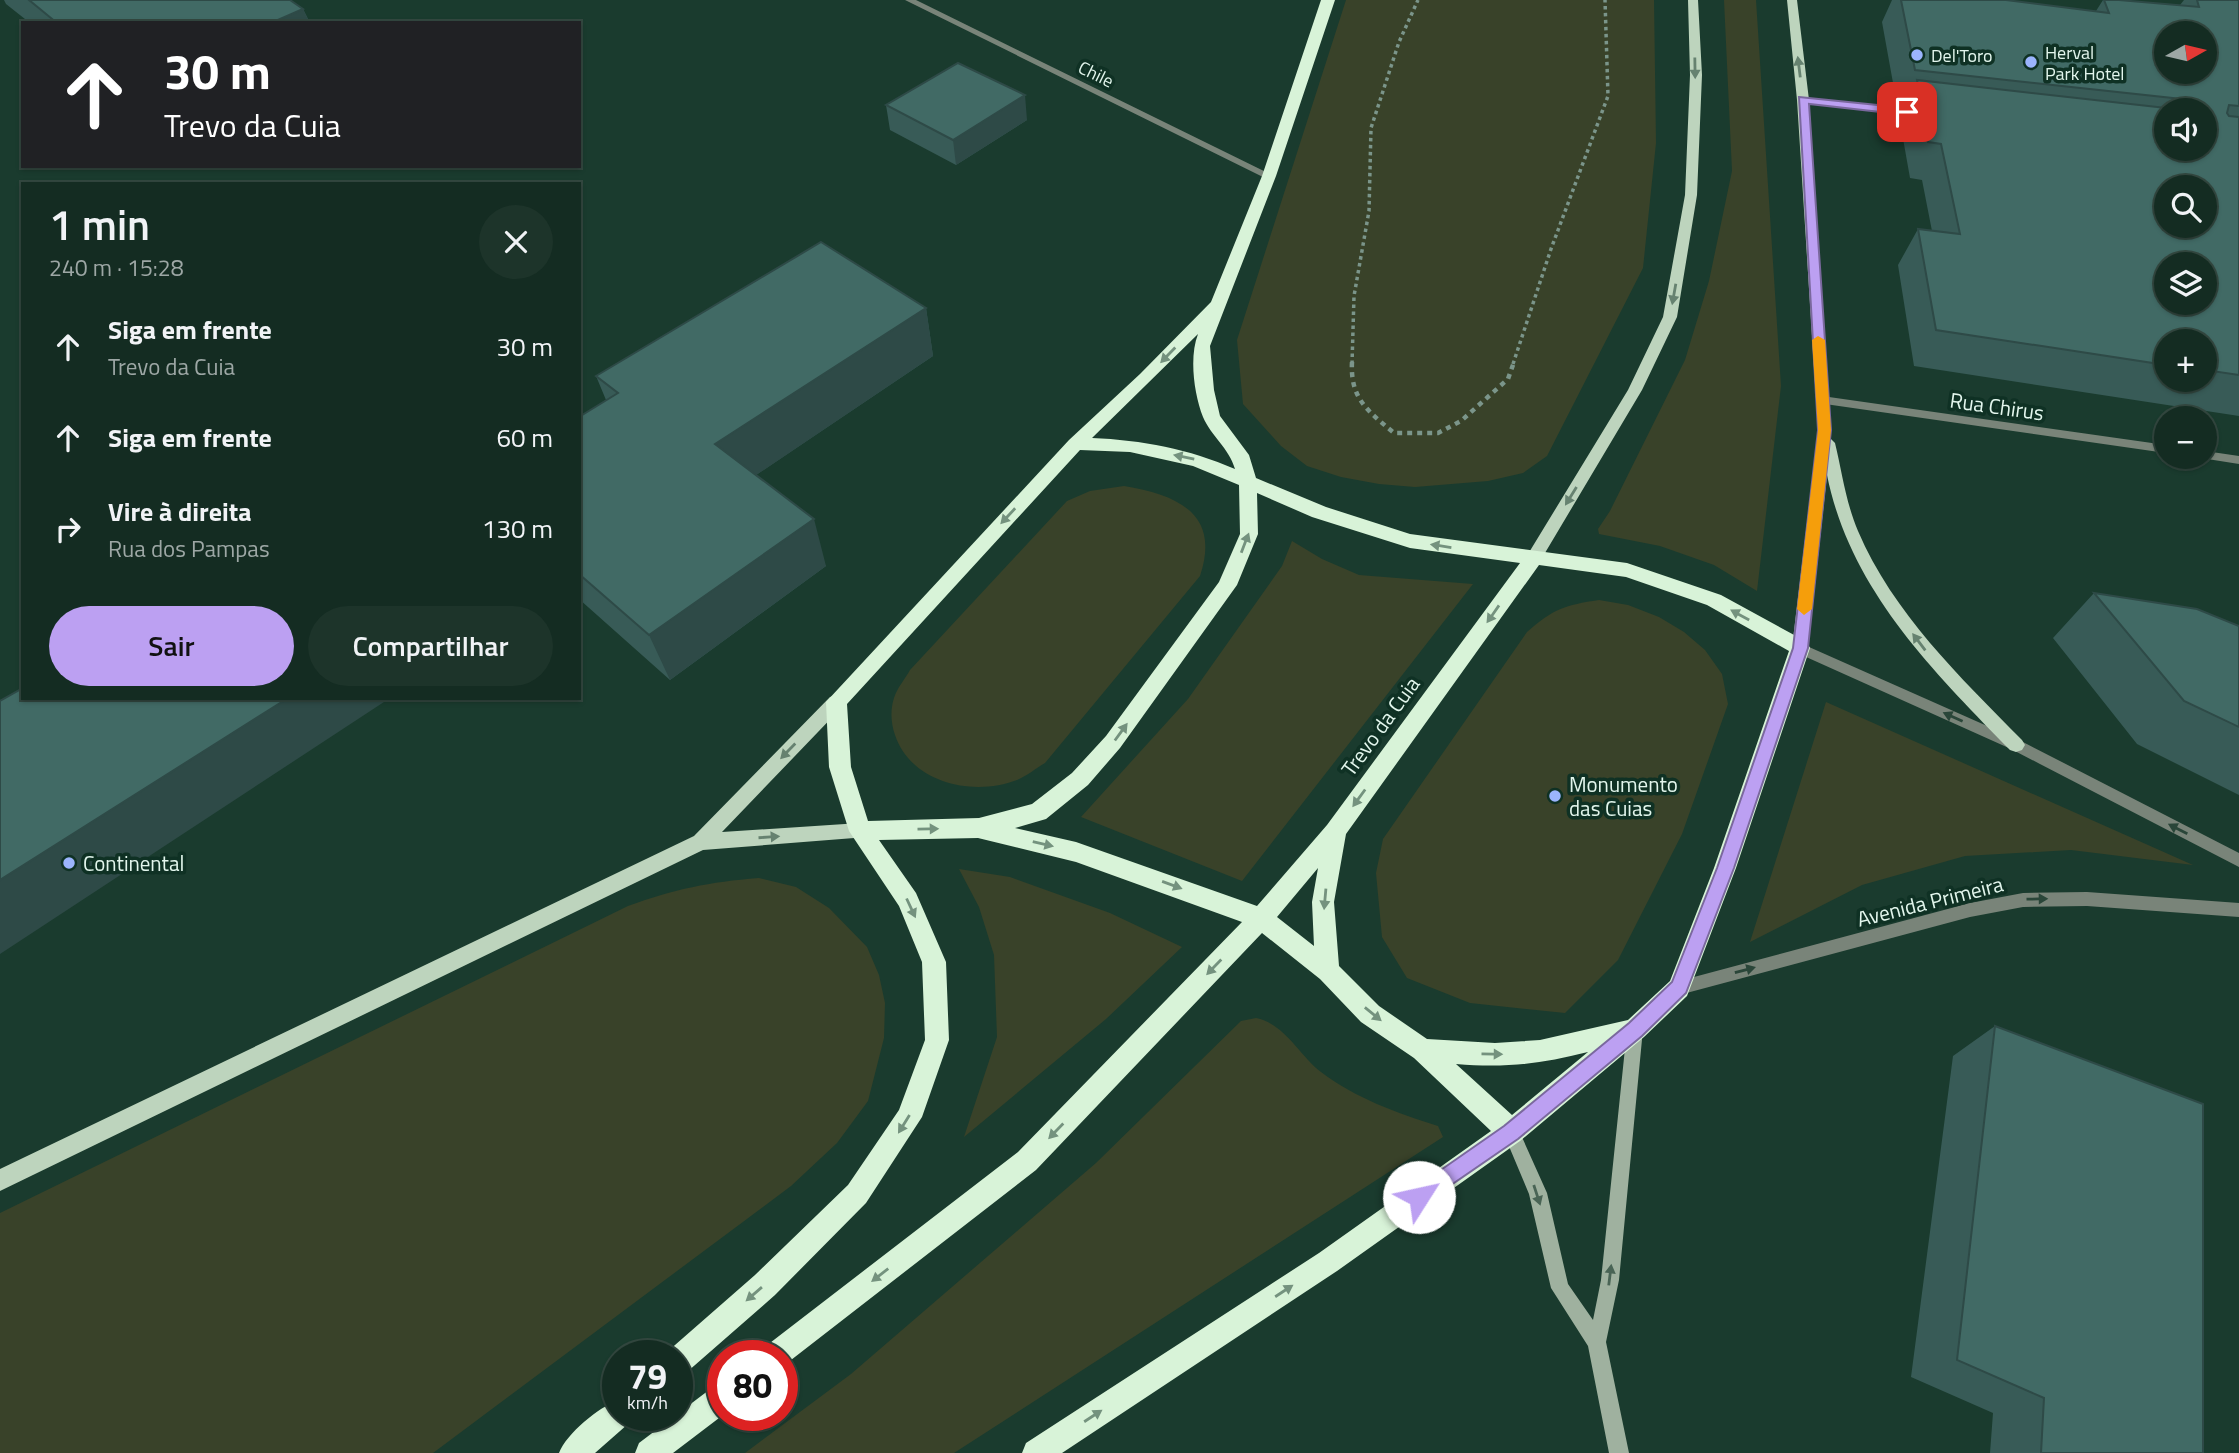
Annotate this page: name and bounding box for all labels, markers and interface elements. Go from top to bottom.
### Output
north arrow [2154,21,2217,84]
map controls [2154,21,2217,469]
text: 30 m [164,33,271,108]
place label: Herval Park Hotel [2045,39,2124,87]
place label: Del'Toro [1931,42,1993,69]
marker: Del'Toro [1909,47,1925,63]
icon: ahead [49,49,140,140]
street label: Chile [1074,54,1118,94]
marker: Herval Park Hotel [2023,54,2039,70]
one-way arrow [1794,56,1805,78]
one-way arrow [1690,57,1701,79]
pin [1877,82,1937,142]
icon: arrive [1888,93,1926,131]
button: sound [2154,98,2217,161]
text: Trevo da Cuia [164,101,341,149]
button: search [2154,175,2217,238]
text: 1 min [49,192,150,256]
button: close [479,205,553,279]
text: 240 m · 15:28 [49,250,184,285]
button: layers [2154,252,2217,315]
one-way arrow [1668,283,1679,305]
text: Siga em frente [108,310,272,349]
text: 30 m [496,327,553,366]
icon: ahead [49,328,87,366]
button: + [2154,329,2217,392]
one-way arrow [1161,346,1177,363]
text: Trevo da Cuia [108,349,235,384]
street label: Rua Chirus [1948,384,2046,428]
button: − [2154,406,2217,469]
text: Siga em frente [108,418,272,457]
text: 60 m [496,418,553,457]
icon: ahead [49,419,87,457]
one-way arrow [1173,452,1195,463]
one-way arrow [1565,486,1578,505]
text: Vire à direita [108,492,251,531]
one-way arrow [1000,507,1016,524]
text: 130 m [482,509,553,548]
icon: right [49,510,87,548]
text: Rua dos Pampas [108,531,270,566]
one-way arrow [1239,532,1250,553]
one-way arrow [1430,540,1452,551]
one-way arrow [1486,605,1500,623]
button: Sair [49,606,294,686]
button: Compartilhar [308,606,553,686]
one-way arrow [1731,609,1750,621]
one-way arrow [1913,633,1927,651]
street label: Trevo da Cuia [1333,669,1427,782]
one-way arrow [1943,711,1963,723]
one-way arrow [1113,723,1127,741]
one-way arrow [780,743,797,760]
place label: Monumento das Cuias [1569,768,1678,824]
marker: Monumento das Cuias [1547,788,1563,804]
one-way arrow [1352,789,1367,807]
one-way arrow [2168,823,2188,834]
one-way arrow [918,824,940,835]
one-way arrow [758,831,780,842]
one-way arrow [1033,839,1055,850]
place label: Continental [83,847,184,879]
marker: Continental [61,855,77,871]
street label: Avenida Primeira [1854,867,2007,935]
one-way arrow [1161,880,1182,891]
one-way arrow [1319,888,1330,910]
one-way arrow [2027,894,2049,905]
one-way arrow [905,898,916,918]
one-way arrow [1205,959,1222,976]
one-way arrow [1734,964,1756,975]
one-way arrow [1363,1007,1381,1022]
one-way arrow [1481,1048,1503,1060]
one-way arrow [897,1115,910,1134]
one-way arrow [1049,1122,1065,1139]
position arrow [1382,1160,1456,1234]
one-way arrow [1533,1185,1543,1206]
one-way arrow [1604,1264,1615,1286]
one-way arrow [872,1268,890,1283]
one-way arrow [1274,1285,1293,1298]
one-way arrow [745,1286,763,1302]
speed limit sign: 80 [707,1340,798,1431]
text: 79 [628,1349,667,1403]
text: km/h [627,1389,668,1416]
one-way arrow [1084,1409,1103,1422]

